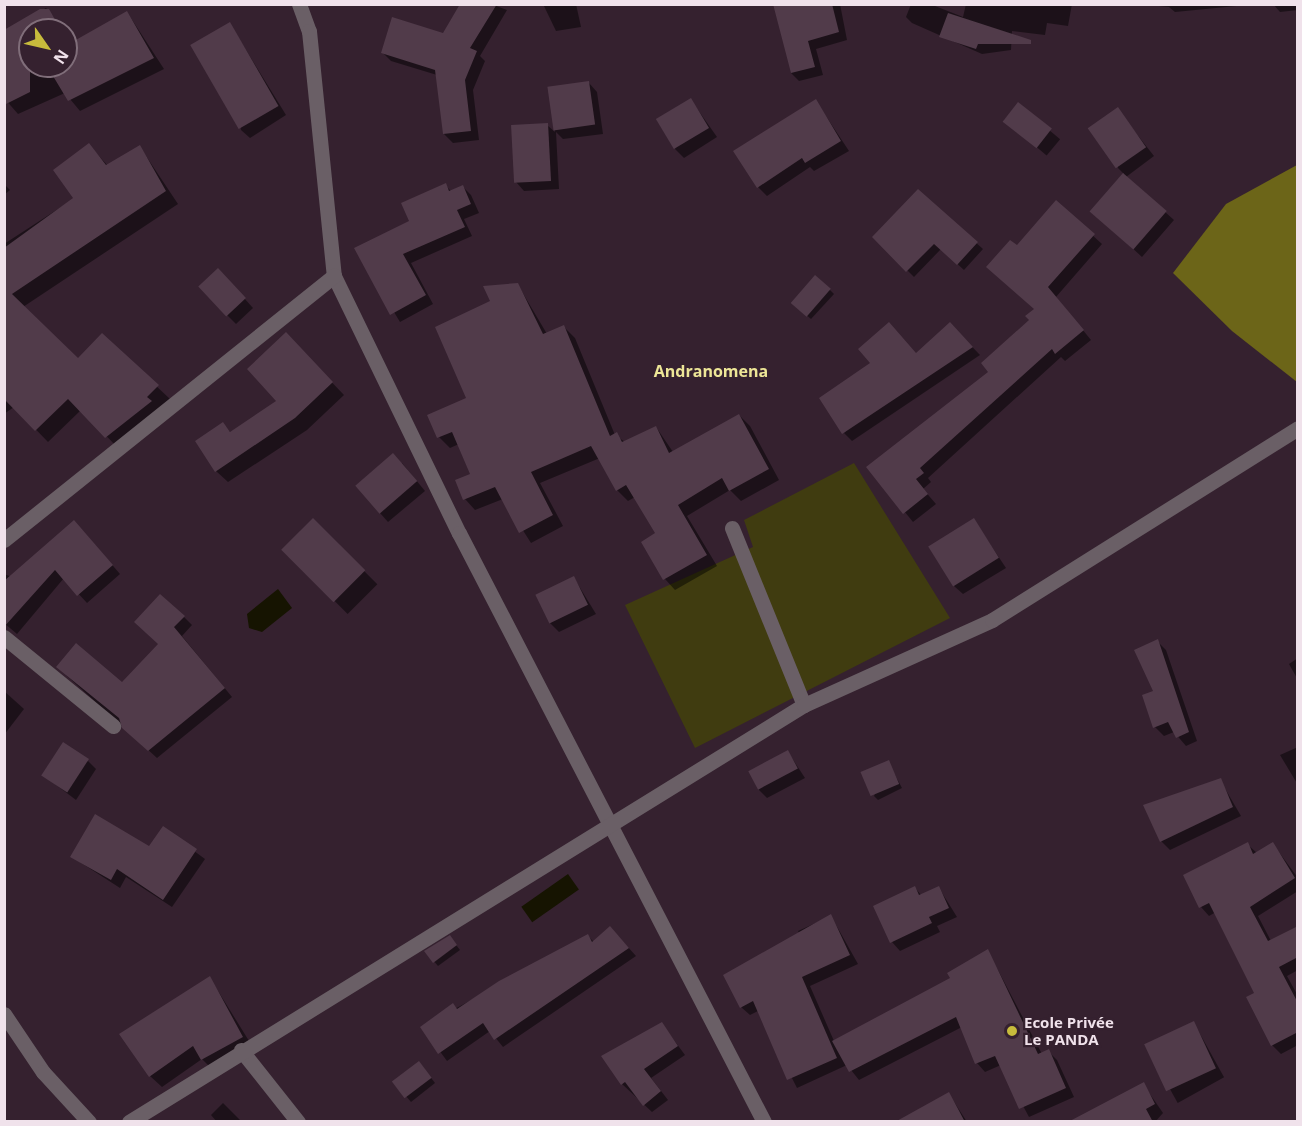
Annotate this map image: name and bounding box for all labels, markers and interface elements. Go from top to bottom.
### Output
north arrow [18,18,78,78]
text: N [49,45,74,68]
district label: Andranomena [654,361,768,381]
place label: Ecole Privée Le PANDA [1024,1013,1114,1048]
marker: Ecole Privée Le PANDA [1005,1024,1019,1038]

